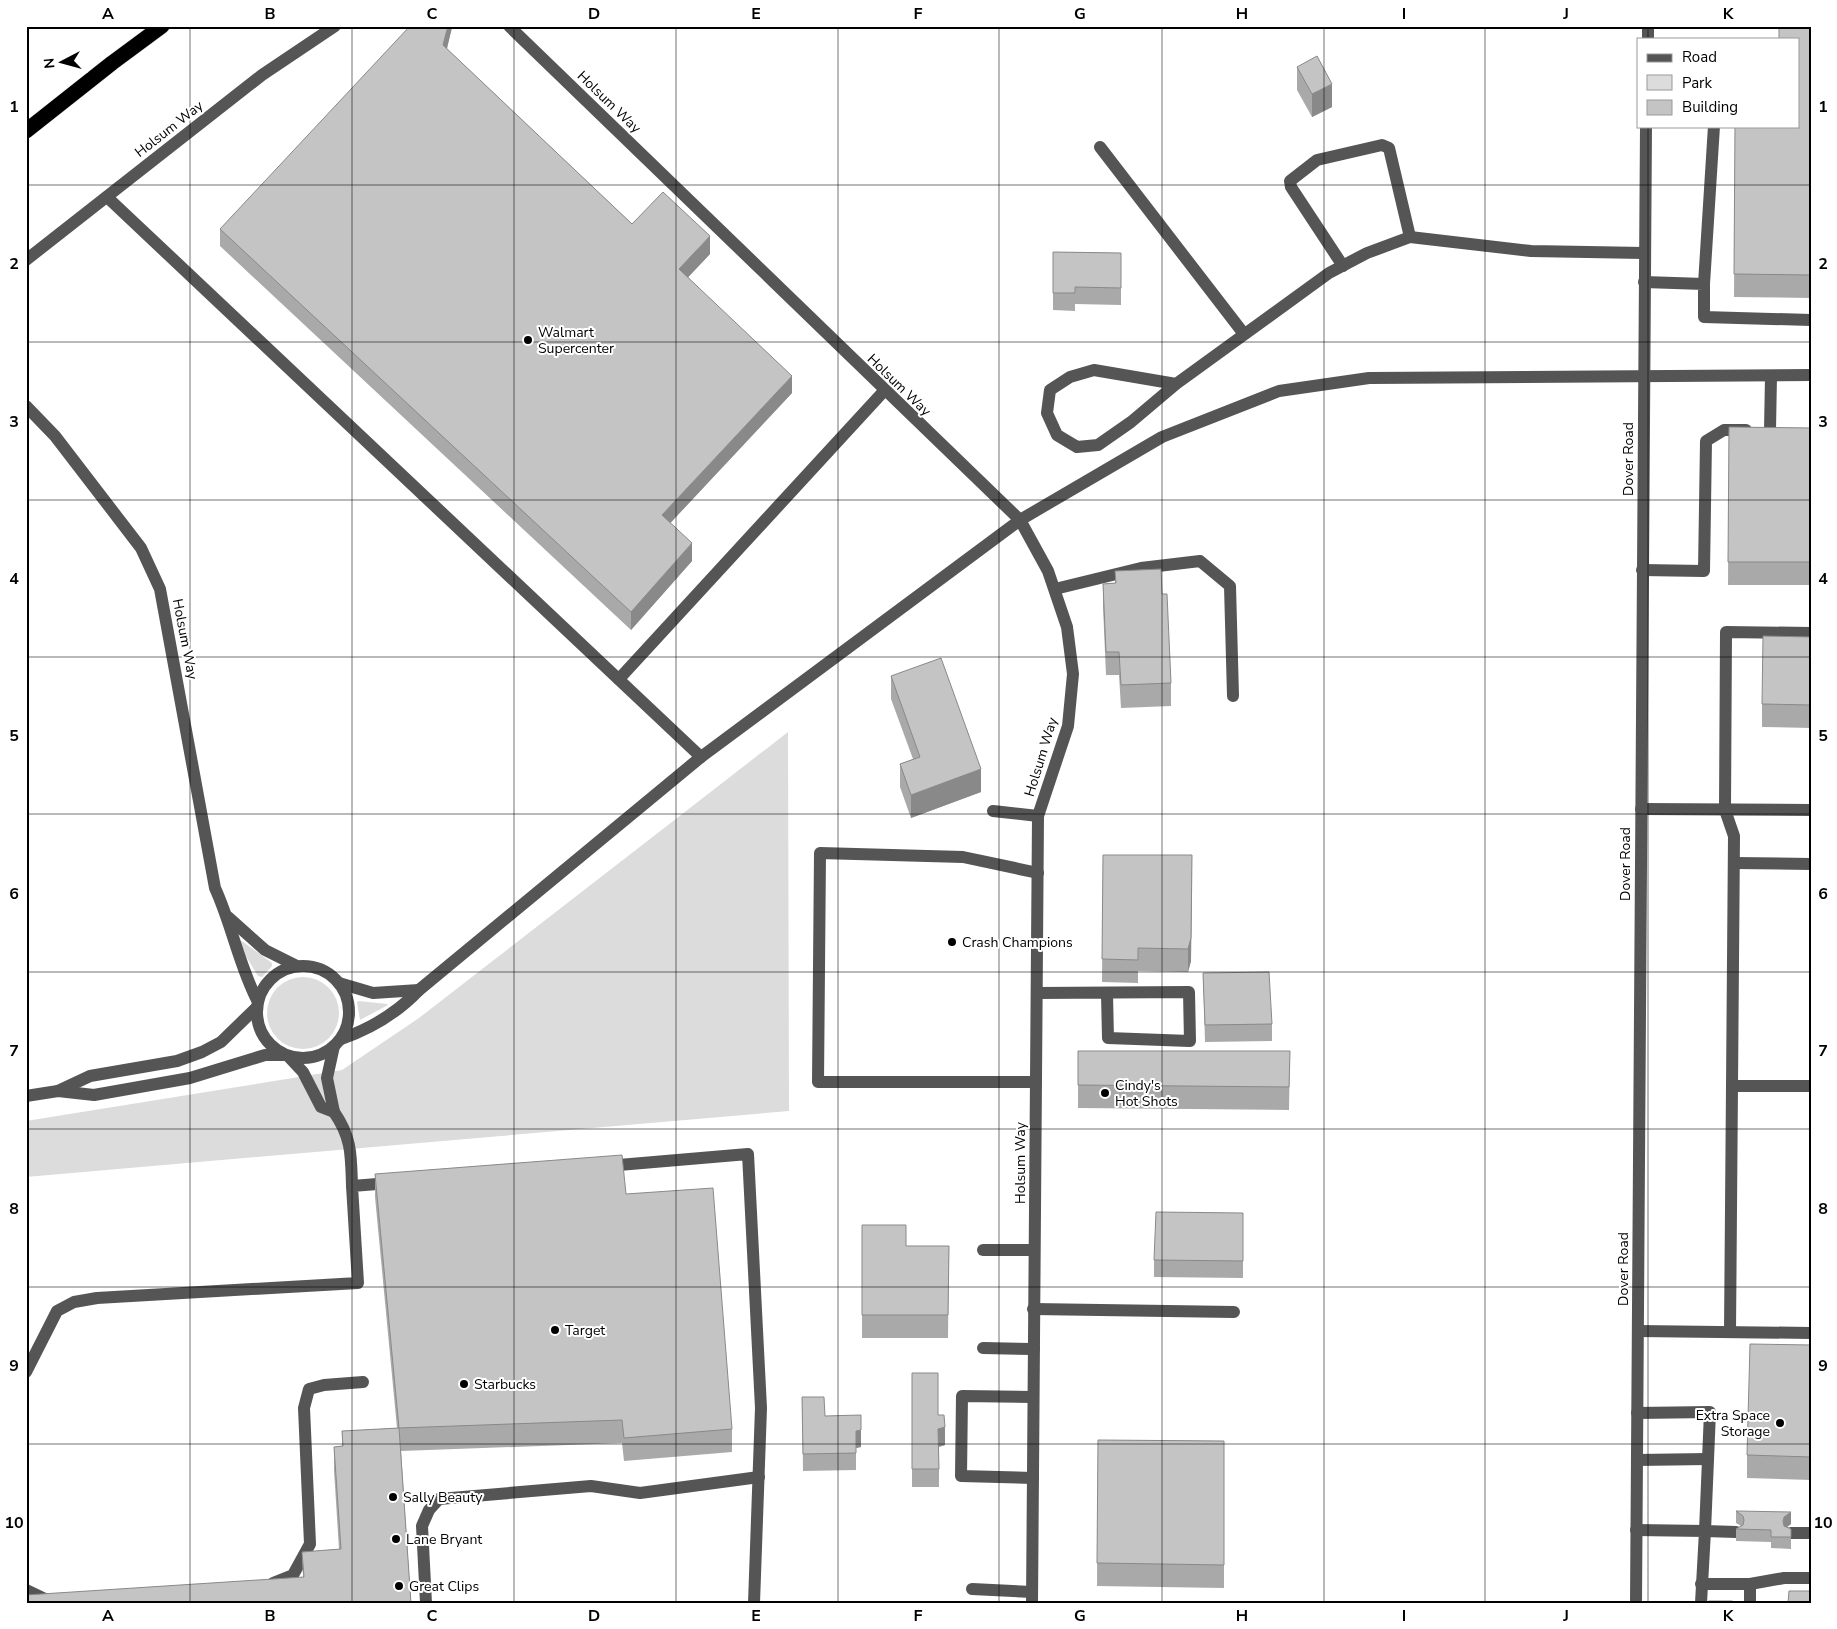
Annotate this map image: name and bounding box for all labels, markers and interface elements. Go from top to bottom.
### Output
text: A [102,3,114,25]
text: B [264,3,276,25]
text: C [427,3,438,25]
text: D [588,3,600,25]
text: E [751,3,761,25]
text: F [914,3,923,25]
text: G [1074,3,1086,25]
text: H [1236,3,1248,25]
text: I [1402,3,1406,25]
text: J [1562,3,1569,25]
text: K [1723,3,1735,25]
north arrow [38,38,88,88]
legend [1637,38,1800,128]
text: Road [1682,47,1717,67]
text: N [40,57,60,70]
street label: Holsum Way [573,67,646,138]
text: Park [1682,73,1712,93]
text: 1 [9,96,19,118]
street label: Holsum Way [131,96,208,162]
text: 1 [1818,96,1828,118]
text: Building [1682,97,1738,117]
text: 2 [9,253,19,275]
text: 2 [1818,253,1828,275]
place label: Walmart Supercenter [538,323,614,358]
marker: Walmart Supercenter [522,334,534,346]
street label: Holsum Way [863,350,936,421]
text: 3 [9,411,19,433]
text: 3 [1818,411,1828,433]
street label: Dover Road [1619,422,1638,496]
text: 4 [9,568,19,590]
text: 4 [1818,568,1828,590]
street label: Holsum Way [168,597,202,682]
street label: Holsum Way [1020,714,1062,799]
text: 5 [9,725,19,747]
text: 5 [1818,725,1828,747]
street label: Dover Road [1616,827,1635,901]
text: 6 [9,883,19,905]
text: 6 [1818,883,1828,905]
place label: Crash Champions [962,933,1073,952]
marker: Crash Champions [946,936,958,948]
text: 7 [9,1040,19,1062]
text: 7 [1818,1040,1828,1062]
place label: Cindy's Hot Shots [1115,1076,1178,1111]
marker: Cindy's Hot Shots [1099,1087,1111,1099]
street label: Holsum Way [1011,1121,1030,1204]
text: 8 [9,1198,19,1220]
text: 8 [1818,1198,1828,1220]
street label: Dover Road [1614,1232,1633,1306]
place label: Target [565,1321,605,1340]
marker: Target [549,1324,561,1336]
text: 9 [9,1355,19,1377]
text: 9 [1818,1355,1828,1377]
place label: Starbucks [474,1375,536,1394]
marker: Starbucks [458,1378,470,1390]
place label: Extra Space Storage [1696,1406,1770,1441]
marker: Extra Space Storage [1774,1417,1786,1429]
place label: Sally Beauty [403,1488,483,1507]
marker: Sally Beauty [387,1491,399,1503]
text: 10 [4,1512,24,1534]
text: 10 [1813,1512,1833,1534]
place label: Lane Bryant [406,1530,482,1549]
marker: Lane Bryant [390,1533,402,1545]
place label: Great Clips [409,1577,479,1596]
marker: Great Clips [393,1580,405,1592]
text: A [102,1605,114,1627]
text: B [264,1605,276,1627]
text: C [427,1605,438,1627]
text: D [588,1605,600,1627]
text: E [751,1605,761,1627]
text: F [914,1605,923,1627]
text: G [1074,1605,1086,1627]
text: H [1236,1605,1248,1627]
text: I [1402,1605,1406,1627]
text: J [1562,1605,1569,1627]
text: K [1723,1605,1735,1627]

